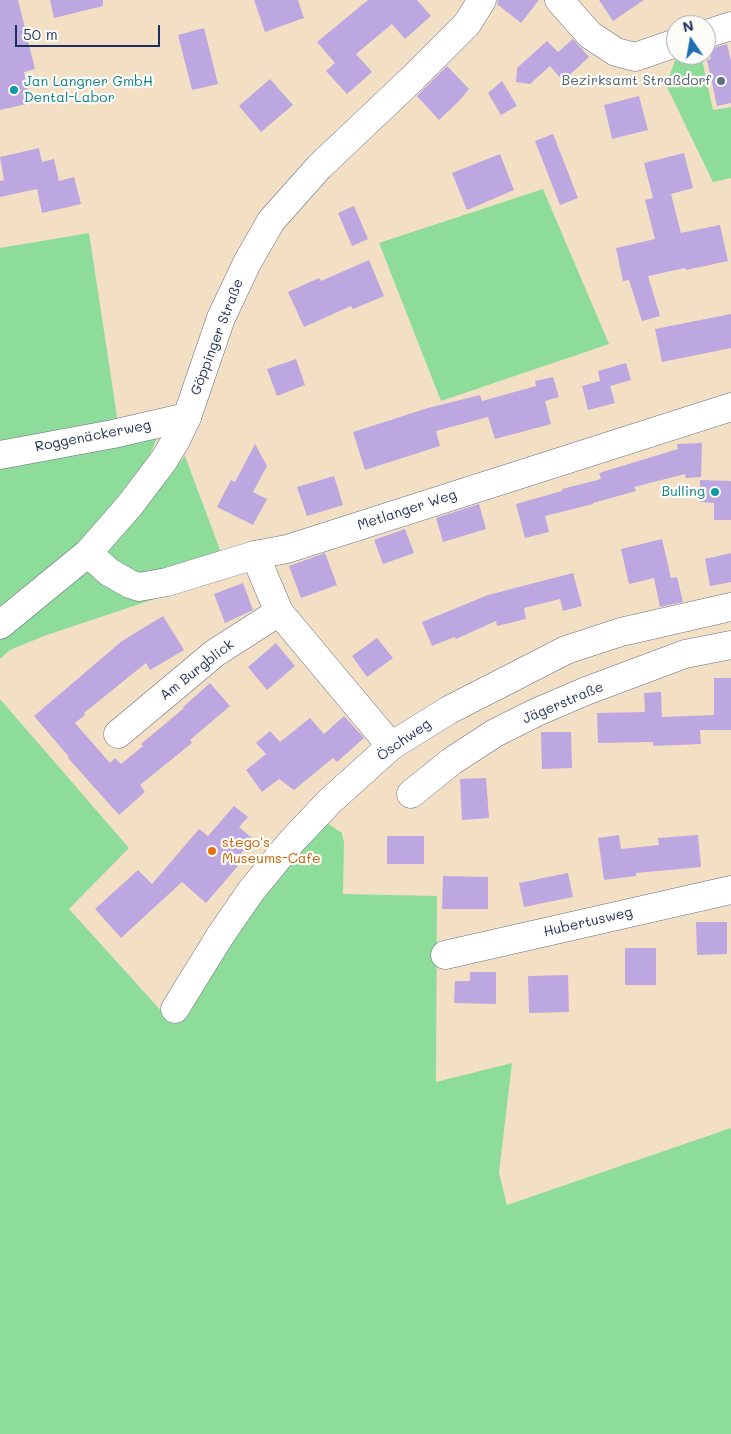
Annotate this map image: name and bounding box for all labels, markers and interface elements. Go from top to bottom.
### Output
scale bar [18,15,162,47]
north arrow [666,15,716,65]
text: N [681,15,695,36]
text: 50 m [23,24,58,44]
place label: Bezirksamt Straßdorf [561,73,711,89]
place label: Jan Langner GmbH Dental-Labor [24,74,153,106]
marker: Bezirksamt Straßdorf [715,75,727,87]
marker: Jan Langner GmbH Dental-Labor [8,84,20,96]
street label: Göppinger Straße [187,276,247,398]
street label: Roggenäckerweg [34,417,152,455]
place label: Bulling [661,484,705,500]
street label: Metlanger Weg [355,486,459,534]
marker: Bulling [709,486,721,498]
street label: Am Burgblick [157,636,237,704]
street label: Jägerstraße [520,678,606,728]
street label: Öschweg [374,715,434,765]
place label: stego's Museums-Cafe [222,835,321,868]
marker: stego's Museums-Cafe [206,845,218,857]
street label: Hubertusweg [542,904,634,940]

